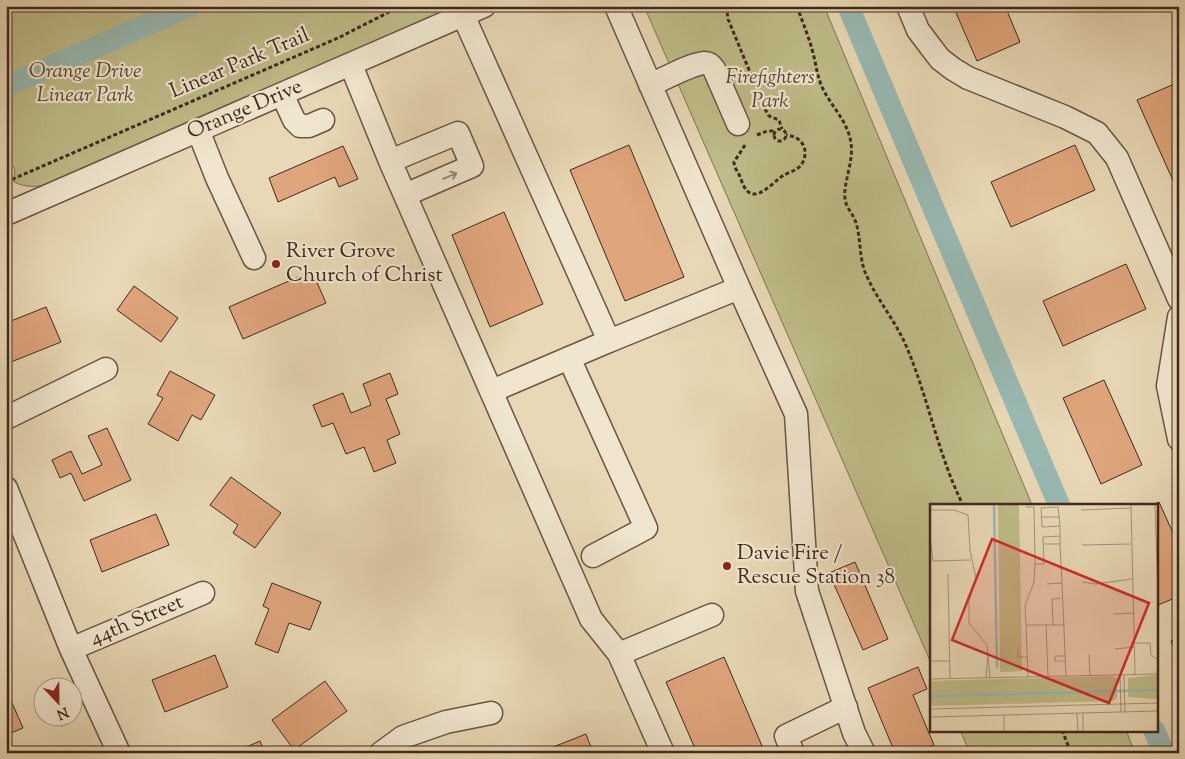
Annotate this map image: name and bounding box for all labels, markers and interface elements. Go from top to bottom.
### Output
street label: Linear Park Trail [165,21,315,107]
park label: Orange Drive Linear Park [29,57,141,111]
park label: Firefighters Park [725,63,815,117]
street label: Orange Drive [183,72,307,148]
one-way arrow [442,170,457,180]
place label: River Grove Church of Christ [286,237,443,291]
marker: River Grove Church of Christ [270,258,282,270]
inset map [930,504,1158,732]
place label: Davie Fire / Rescue Station 38 [737,539,895,593]
marker: Davie Fire / Rescue Station 38 [721,560,733,572]
street label: 44th Street [85,588,189,654]
north arrow [32,676,82,726]
text: N [53,701,71,724]

